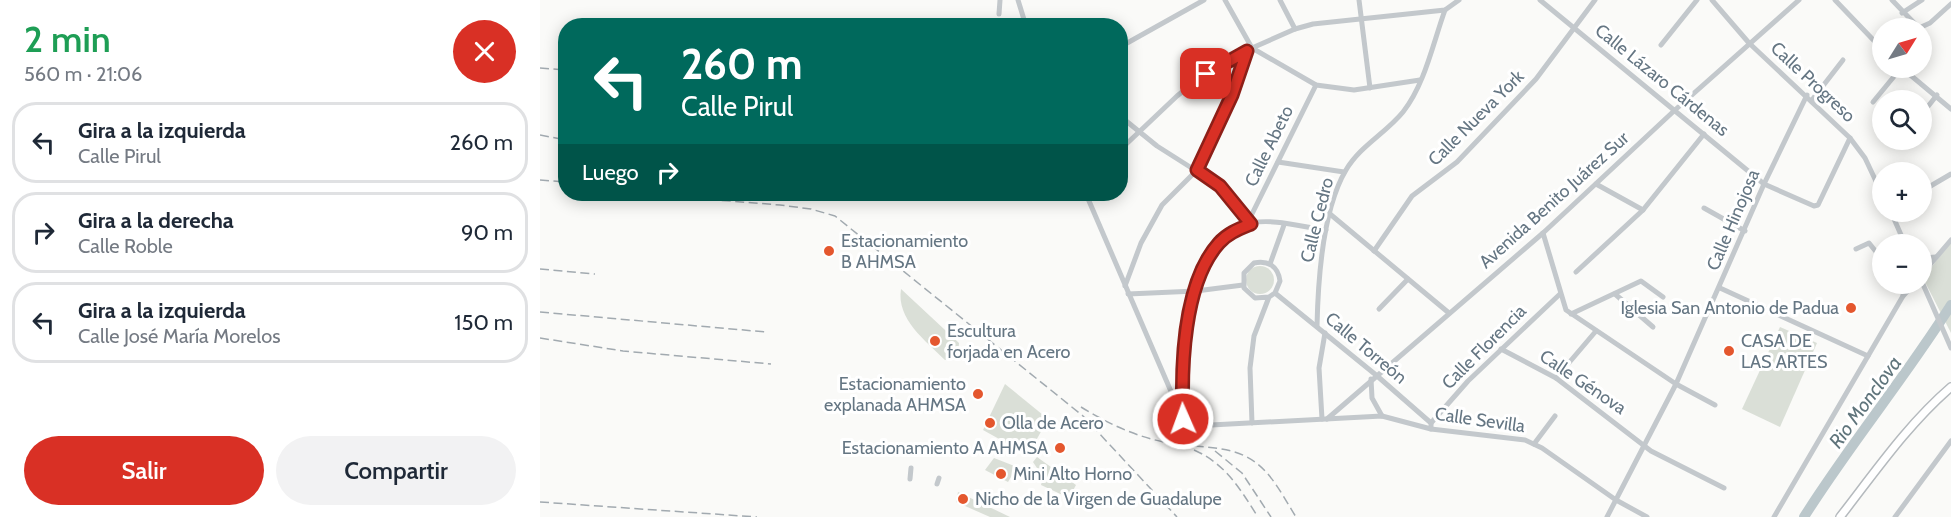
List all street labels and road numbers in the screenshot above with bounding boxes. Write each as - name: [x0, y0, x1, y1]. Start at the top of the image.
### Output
- street label: Calle Lázaro Cárdenas: [1591, 19, 1733, 141]
- street label: Calle Progreso: [1766, 37, 1860, 127]
- street label: Calle Nueva York: [1424, 65, 1529, 170]
- street label: Calle Abeto: [1240, 102, 1298, 190]
- street label: Avenida Benito Juárez Sur: [1475, 127, 1634, 273]
- street label: Calle Hinojosa: [1702, 166, 1764, 274]
- street label: Calle Cedro: [1296, 175, 1338, 265]
- street label: Calle Florencia: [1437, 300, 1531, 394]
- street label: Calle Torreón: [1321, 307, 1411, 389]
- street label: Calle Génova: [1535, 345, 1631, 419]
- street label: Calle Sevilla: [1433, 403, 1527, 437]

